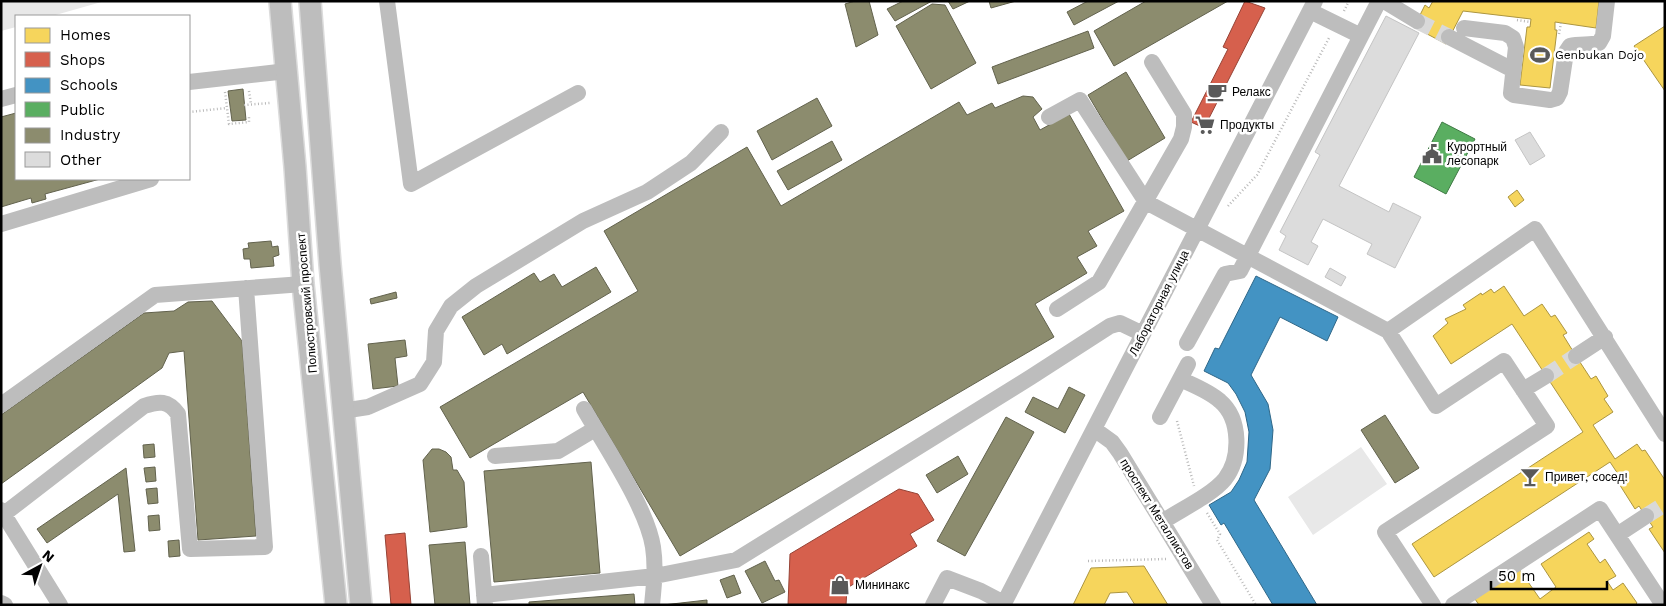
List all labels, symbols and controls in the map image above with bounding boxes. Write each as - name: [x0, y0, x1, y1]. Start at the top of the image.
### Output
- legend: [15, 15, 190, 180]
- text: Homes: [60, 26, 111, 44]
- sports icon: Genbukan Dojo: [1529, 44, 1551, 66]
- place label: Genbukan Dojo: [1555, 48, 1644, 62]
- text: Shops: [60, 51, 105, 69]
- text: Schools: [60, 76, 118, 94]
- cafe icon: Релакс: [1206, 81, 1228, 103]
- place label: Релакс: [1232, 85, 1271, 99]
- text: Public: [60, 101, 105, 119]
- supermarket icon: Продукты: [1194, 114, 1216, 136]
- place label: Продукты: [1220, 118, 1274, 132]
- text: Industry: [60, 126, 121, 144]
- place label: Курортный лесопарк: [1447, 140, 1507, 168]
- public building icon: Курортный лесопарк: [1421, 143, 1443, 165]
- text: Other: [60, 151, 102, 169]
- street label: Полюстровский проспект: [294, 232, 320, 374]
- street label: Лабораторная улица: [1126, 248, 1192, 358]
- street label: проспект Металлистов: [1117, 456, 1197, 572]
- bar icon: Привет, сосед!: [1519, 466, 1541, 488]
- place label: Привет, сосед!: [1545, 470, 1628, 484]
- north arrow: [15, 541, 65, 591]
- text: N: [39, 547, 57, 566]
- scale bar: [1491, 558, 1607, 590]
- text: 50 m: [1498, 567, 1535, 585]
- shop icon: Мининакс: [829, 574, 851, 596]
- place label: Мининакс: [855, 578, 910, 592]

